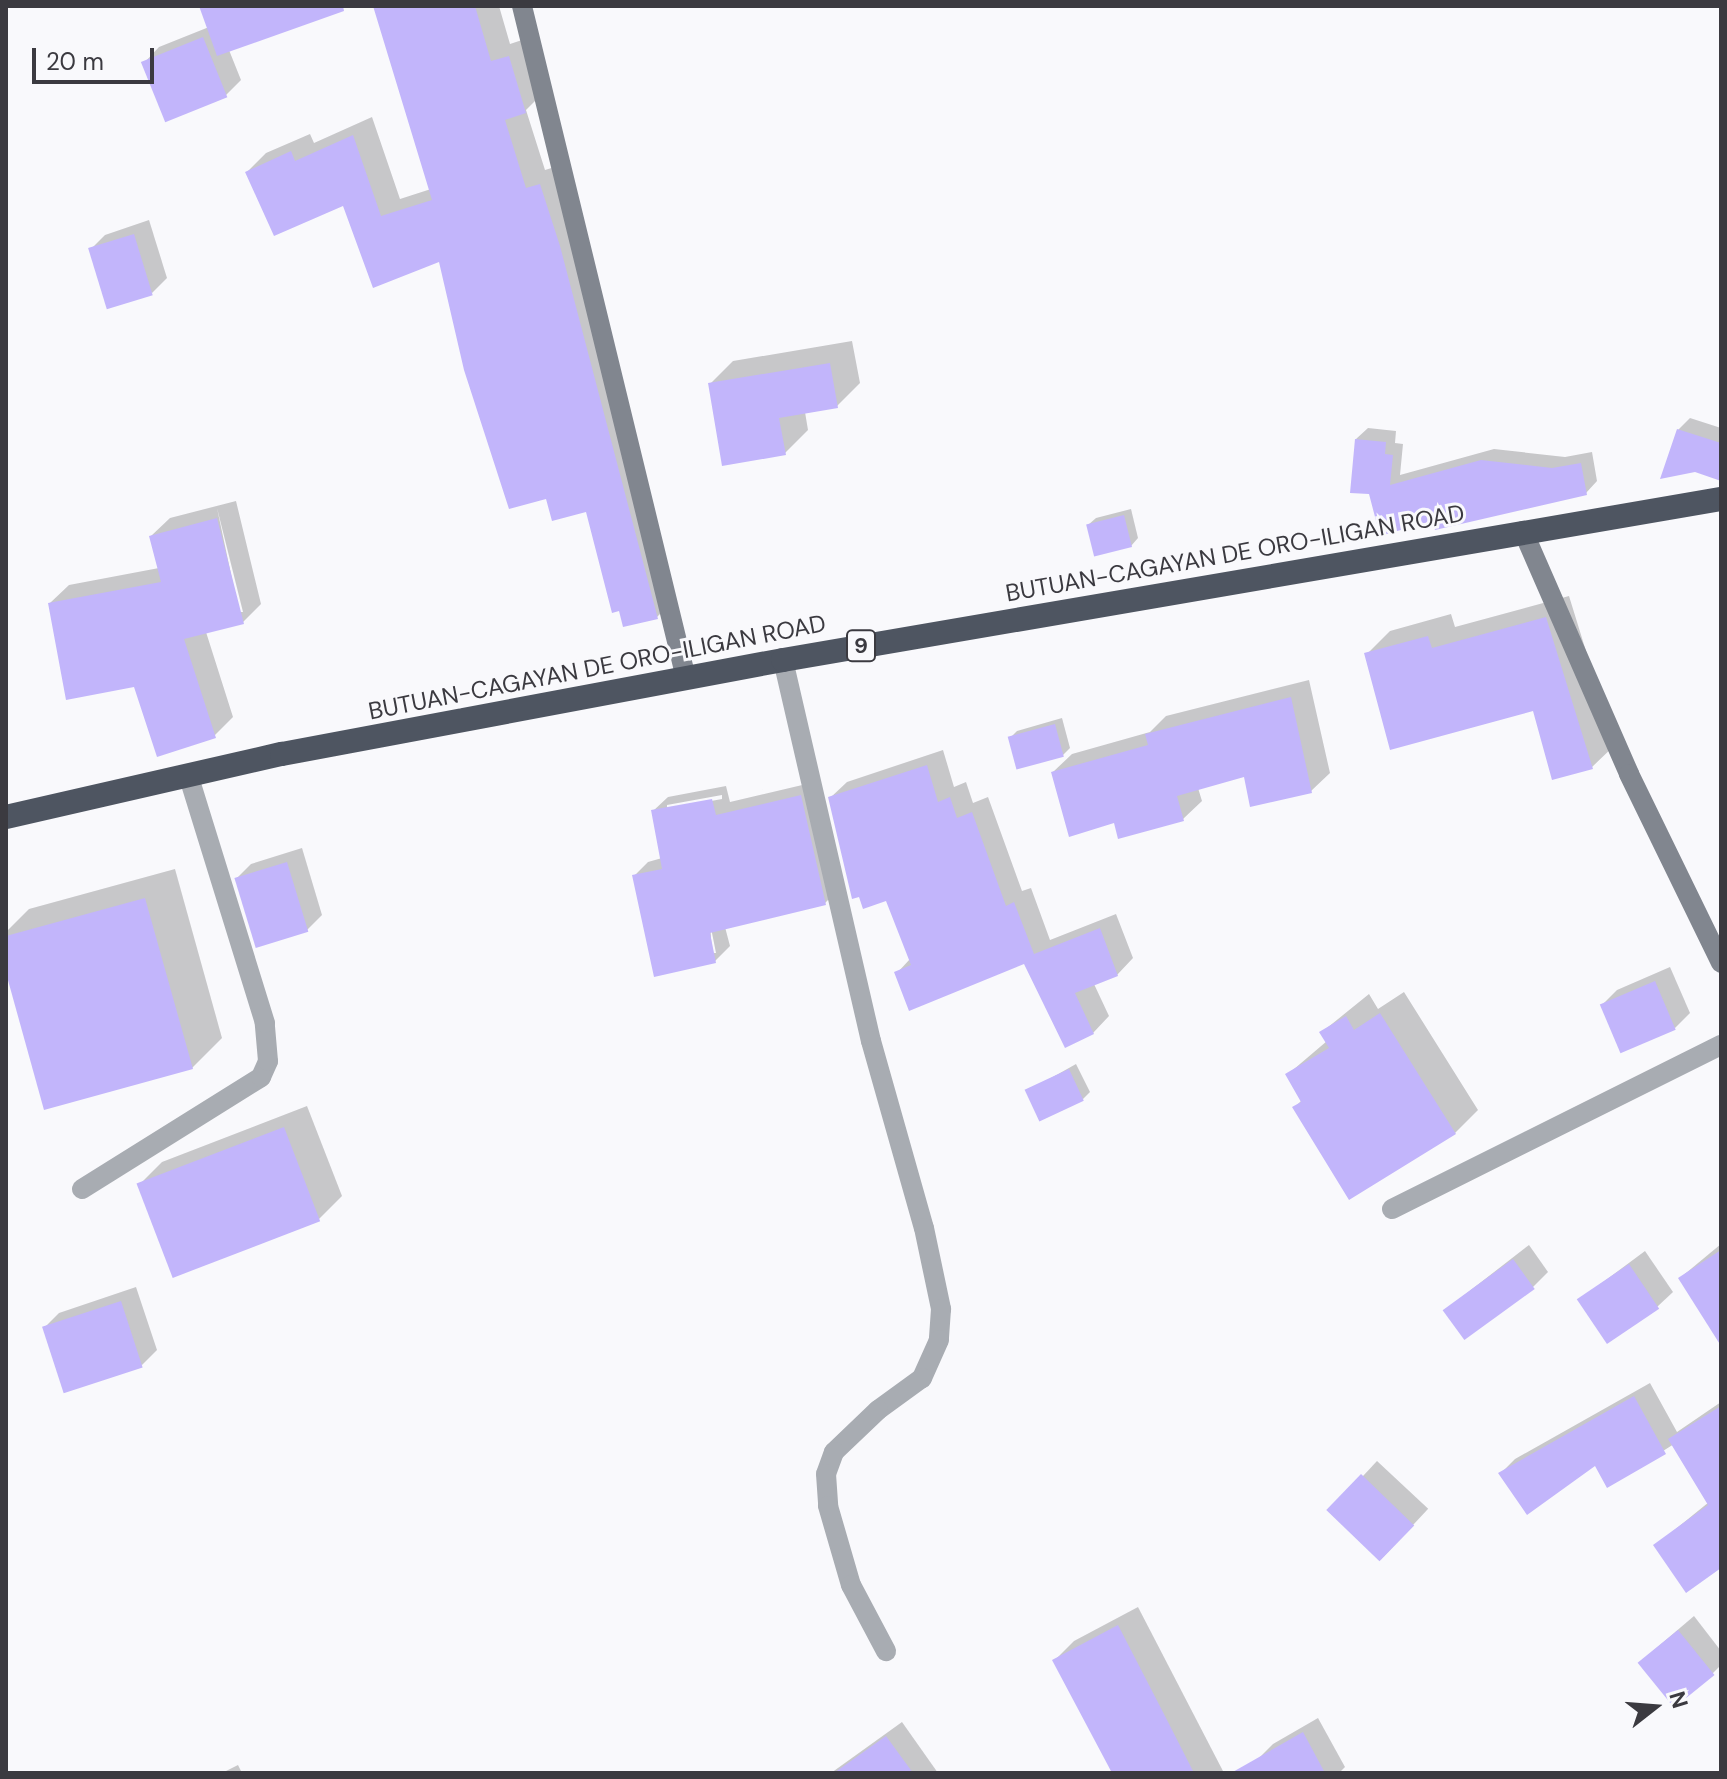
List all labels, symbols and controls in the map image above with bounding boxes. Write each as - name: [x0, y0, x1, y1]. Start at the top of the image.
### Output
- scale bar: [36, 32, 158, 82]
- text: 20 m: [46, 46, 104, 77]
- street label: BUTUAN-CAGAYAN DE ORO-ILIGAN ROAD: [1003, 498, 1467, 608]
- street label: BUTUAN-CAGAYAN DE ORO-ILIGAN ROAD: [366, 608, 828, 726]
- road number: 9: [845, 628, 877, 664]
- north arrow: [1615, 1667, 1695, 1747]
- text: N: [1662, 1688, 1695, 1712]

